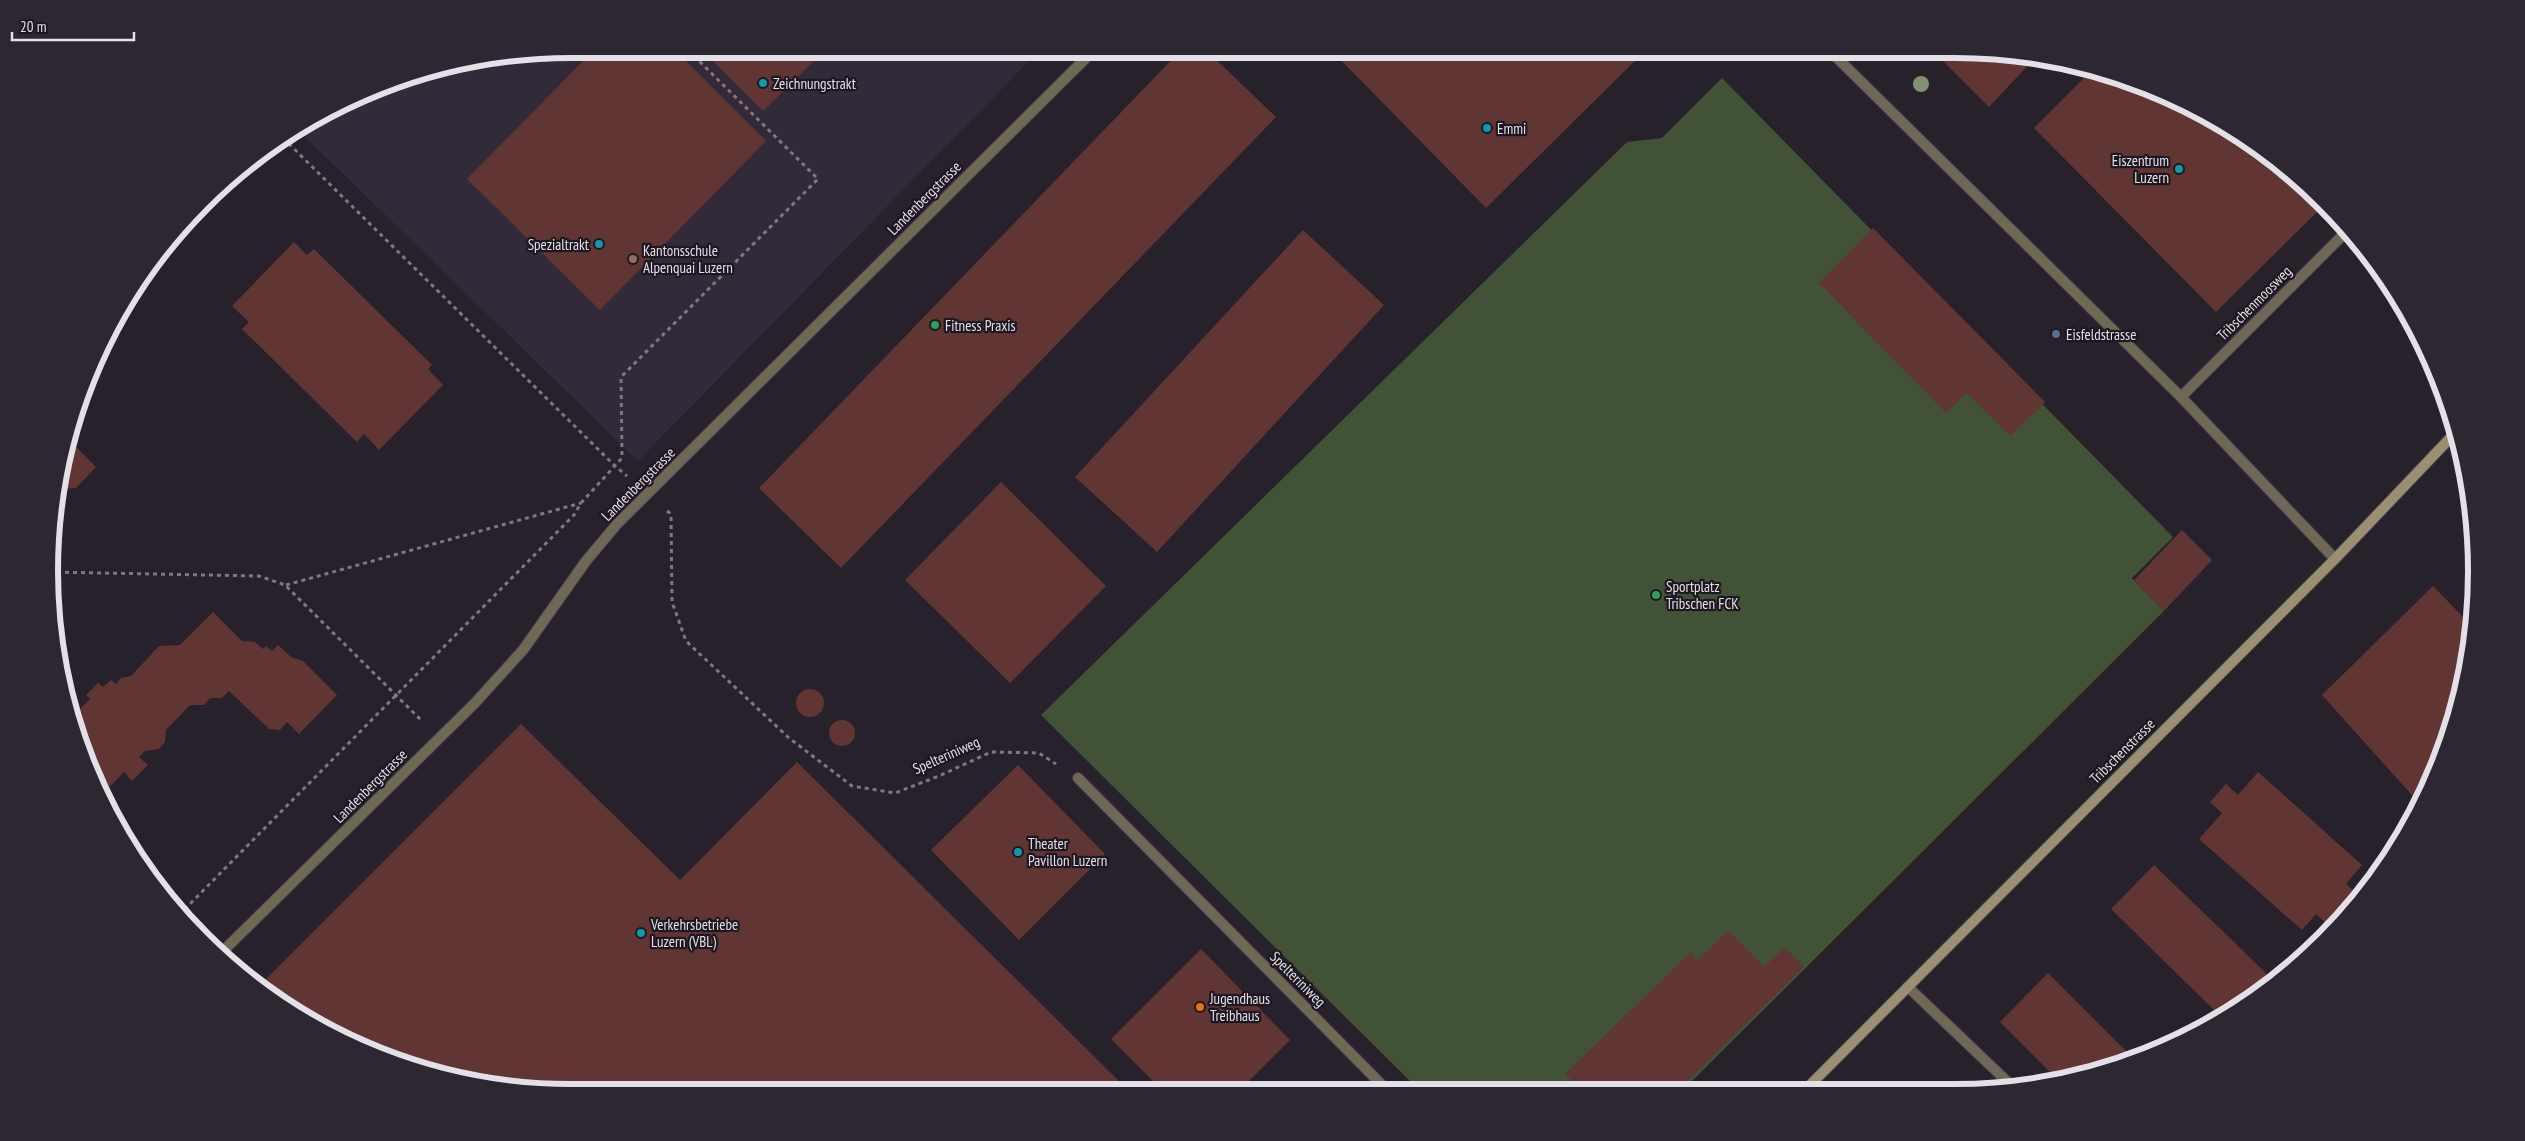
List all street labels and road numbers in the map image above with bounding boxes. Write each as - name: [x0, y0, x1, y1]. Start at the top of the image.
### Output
- street label: Landenbergstrasse: [883, 157, 965, 239]
- street label: Tribschenmoosweg: [2213, 262, 2295, 344]
- street label: Landenbergstrasse: [597, 443, 679, 525]
- street label: Tribschenstrasse: [2085, 714, 2159, 788]
- street label: Spelteriniweg: [910, 732, 982, 778]
- street label: Landenbergstrasse: [329, 745, 411, 827]
- street label: Spelteriniweg: [1266, 947, 1330, 1011]

